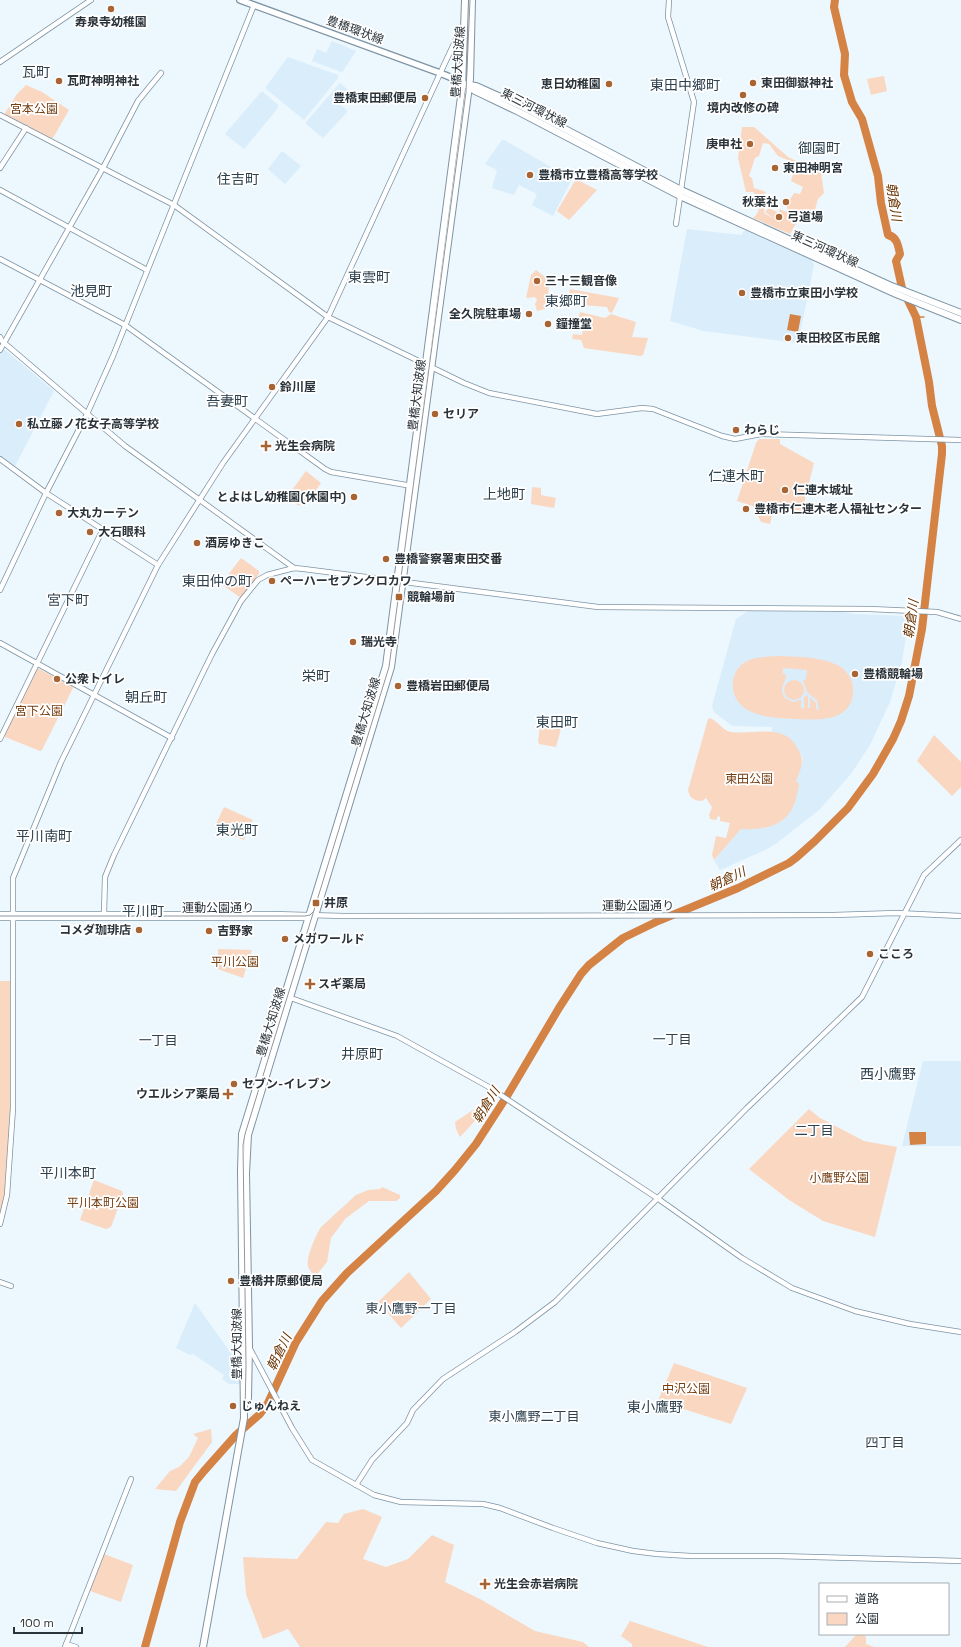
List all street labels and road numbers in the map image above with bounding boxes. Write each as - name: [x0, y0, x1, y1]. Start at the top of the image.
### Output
- street label: 豊橋環状線: [324, 12, 386, 48]
- street label: 豊橋大知波線: [448, 26, 468, 98]
- street label: 東三河環状線: [498, 85, 570, 131]
- street label: 東三河環状線: [789, 227, 861, 271]
- street label: 豊橋大知波線: [405, 358, 429, 432]
- street label: 豊橋大知波線: [348, 675, 384, 749]
- street label: 運動公園通り: [602, 898, 674, 914]
- street label: 運動公園通り: [182, 900, 254, 916]
- street label: 豊橋大知波線: [253, 985, 289, 1059]
- street label: 豊橋大知波線: [229, 1308, 245, 1380]

